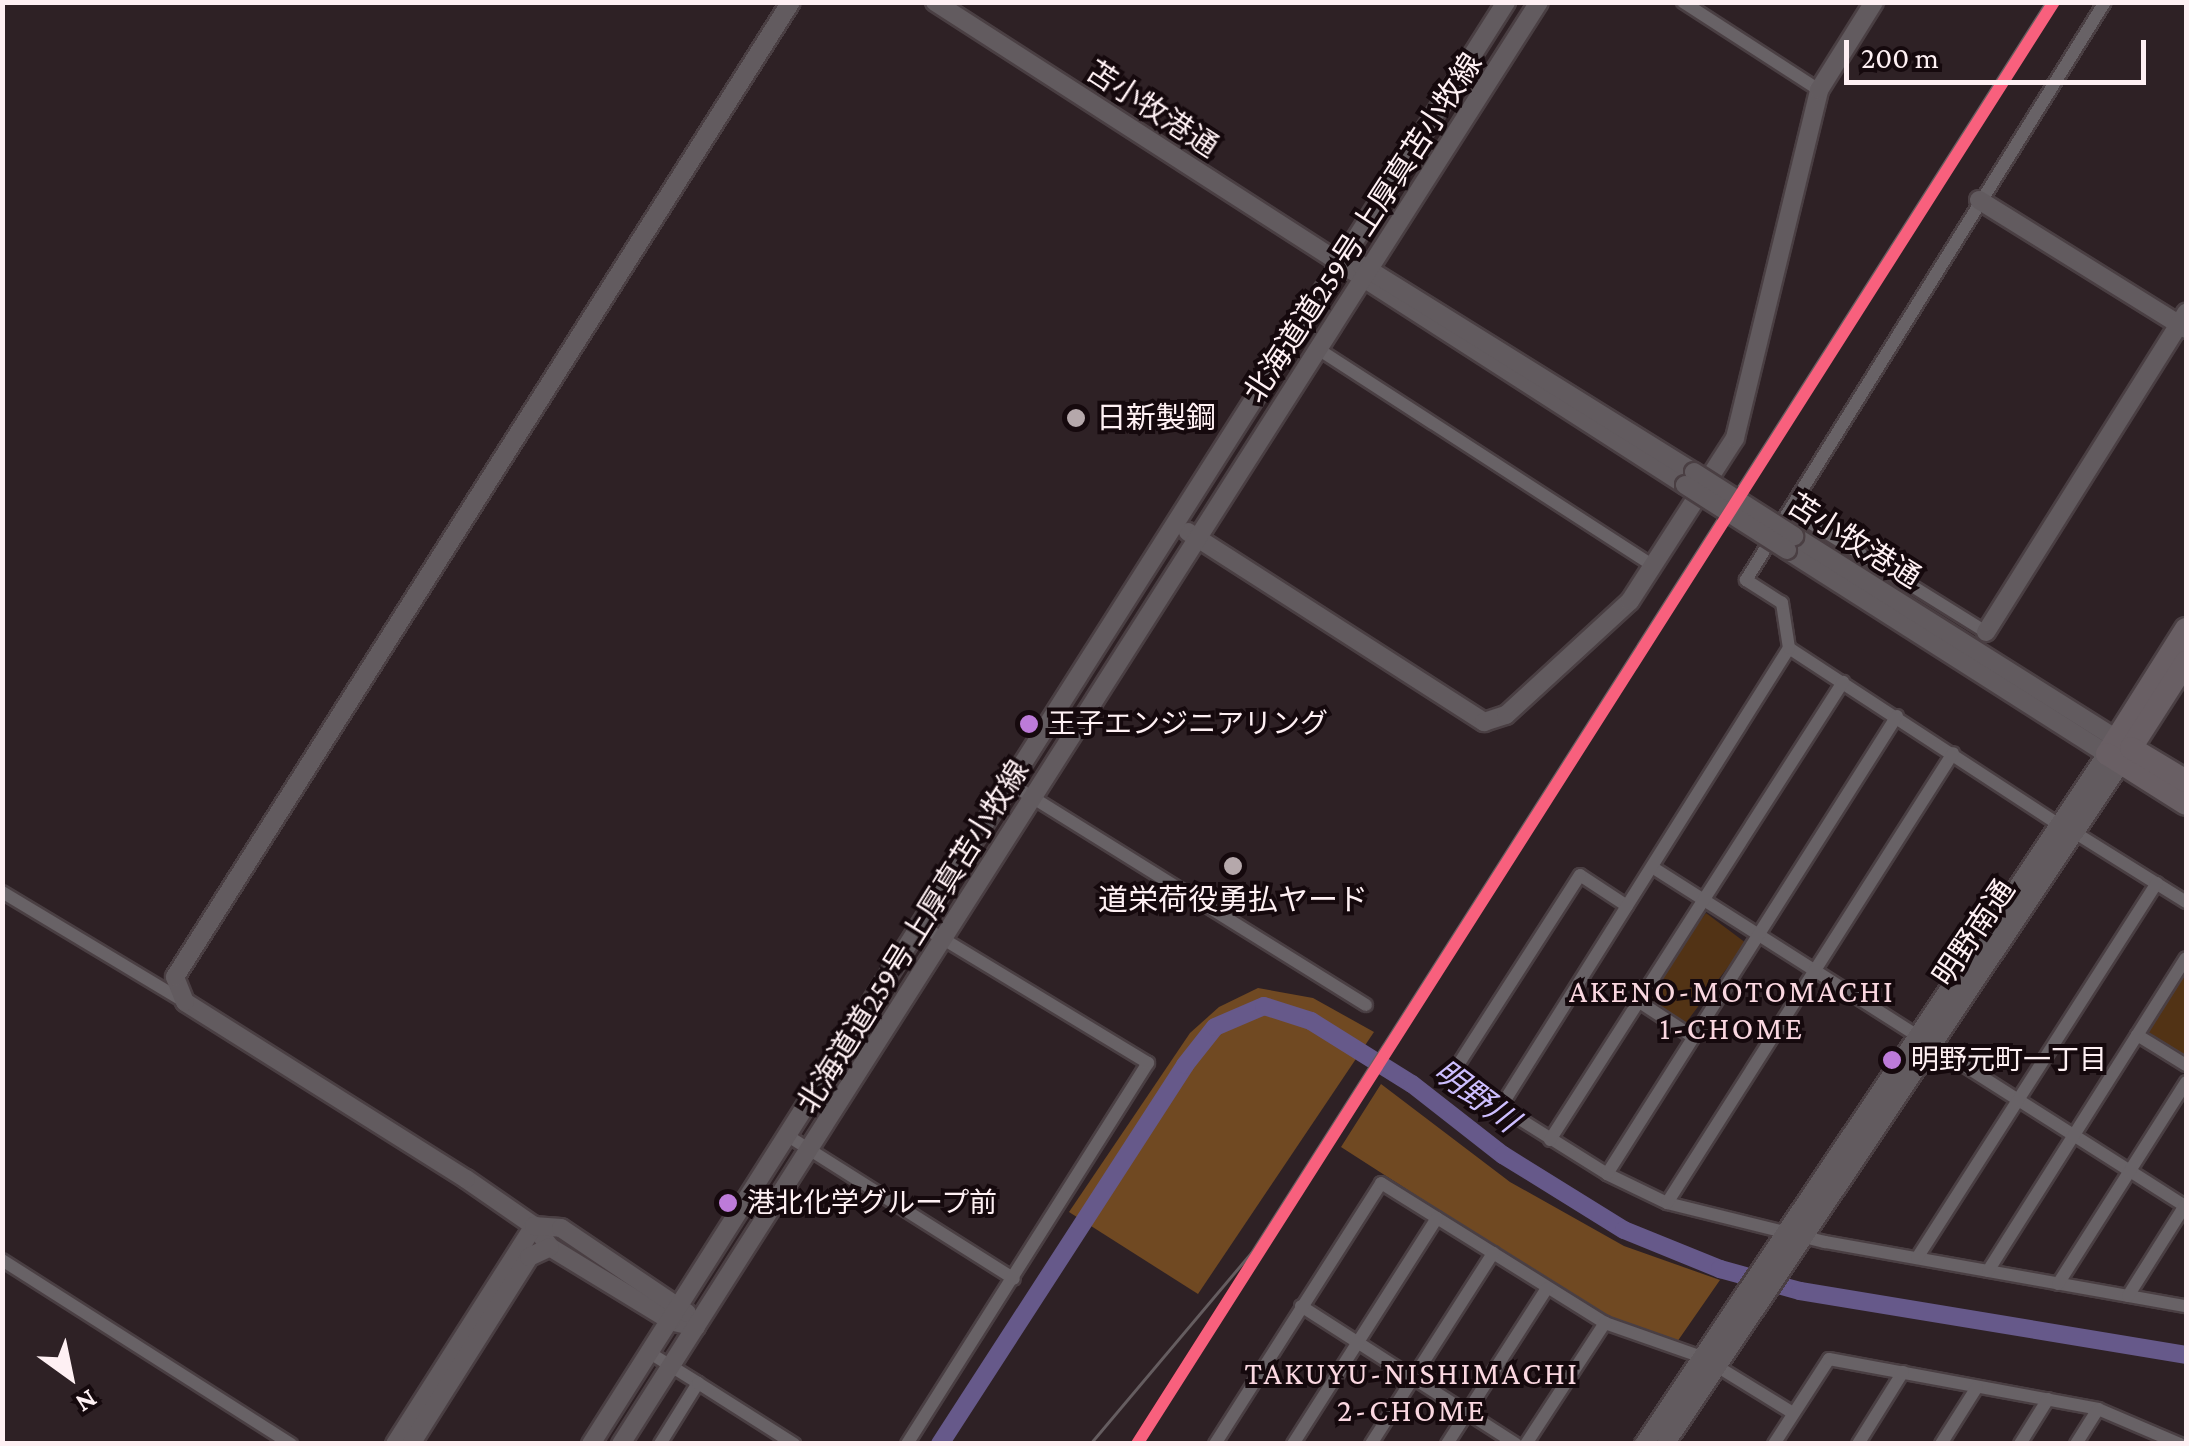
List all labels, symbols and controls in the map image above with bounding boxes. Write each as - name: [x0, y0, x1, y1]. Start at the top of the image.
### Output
- scale bar: [1849, 20, 2152, 82]
- text: 200 m: [1861, 41, 1939, 74]
- street label: 北海道道259号 上厚真苫小牧線: [1237, 47, 1489, 409]
- street label: 苫小牧港通: [1079, 53, 1225, 165]
- place label: 日新製鋼: [1096, 400, 1216, 436]
- marker: 日新製鋼: [1065, 407, 1087, 429]
- street label: 苫小牧港通: [1781, 486, 1927, 596]
- place label: 王子エンジニアリング: [1048, 707, 1328, 741]
- marker: 王子エンジニアリング: [1019, 714, 1039, 734]
- street label: 北海道道259号 上厚真苫小牧線: [789, 754, 1037, 1120]
- marker: 道栄荷役勇払ヤード: [1222, 855, 1244, 877]
- street label: 明野南通: [1926, 873, 2022, 993]
- place label: 道栄荷役勇払ヤード: [1098, 882, 1368, 918]
- district label: AKENO-MOTOMACHI 1-CHOME: [1569, 973, 1895, 1048]
- place label: 明野元町一丁目: [1911, 1043, 2107, 1077]
- marker: 明野元町一丁目: [1882, 1050, 1902, 1070]
- water label: 明野川: [1426, 1052, 1526, 1140]
- place label: 港北化学グループ前: [747, 1186, 999, 1220]
- marker: 港北化学グループ前: [718, 1193, 738, 1213]
- north arrow: [20, 1326, 120, 1426]
- district label: TAKUYU-NISHIMACHI 2-CHOME: [1245, 1355, 1579, 1430]
- text: N: [70, 1383, 103, 1420]

